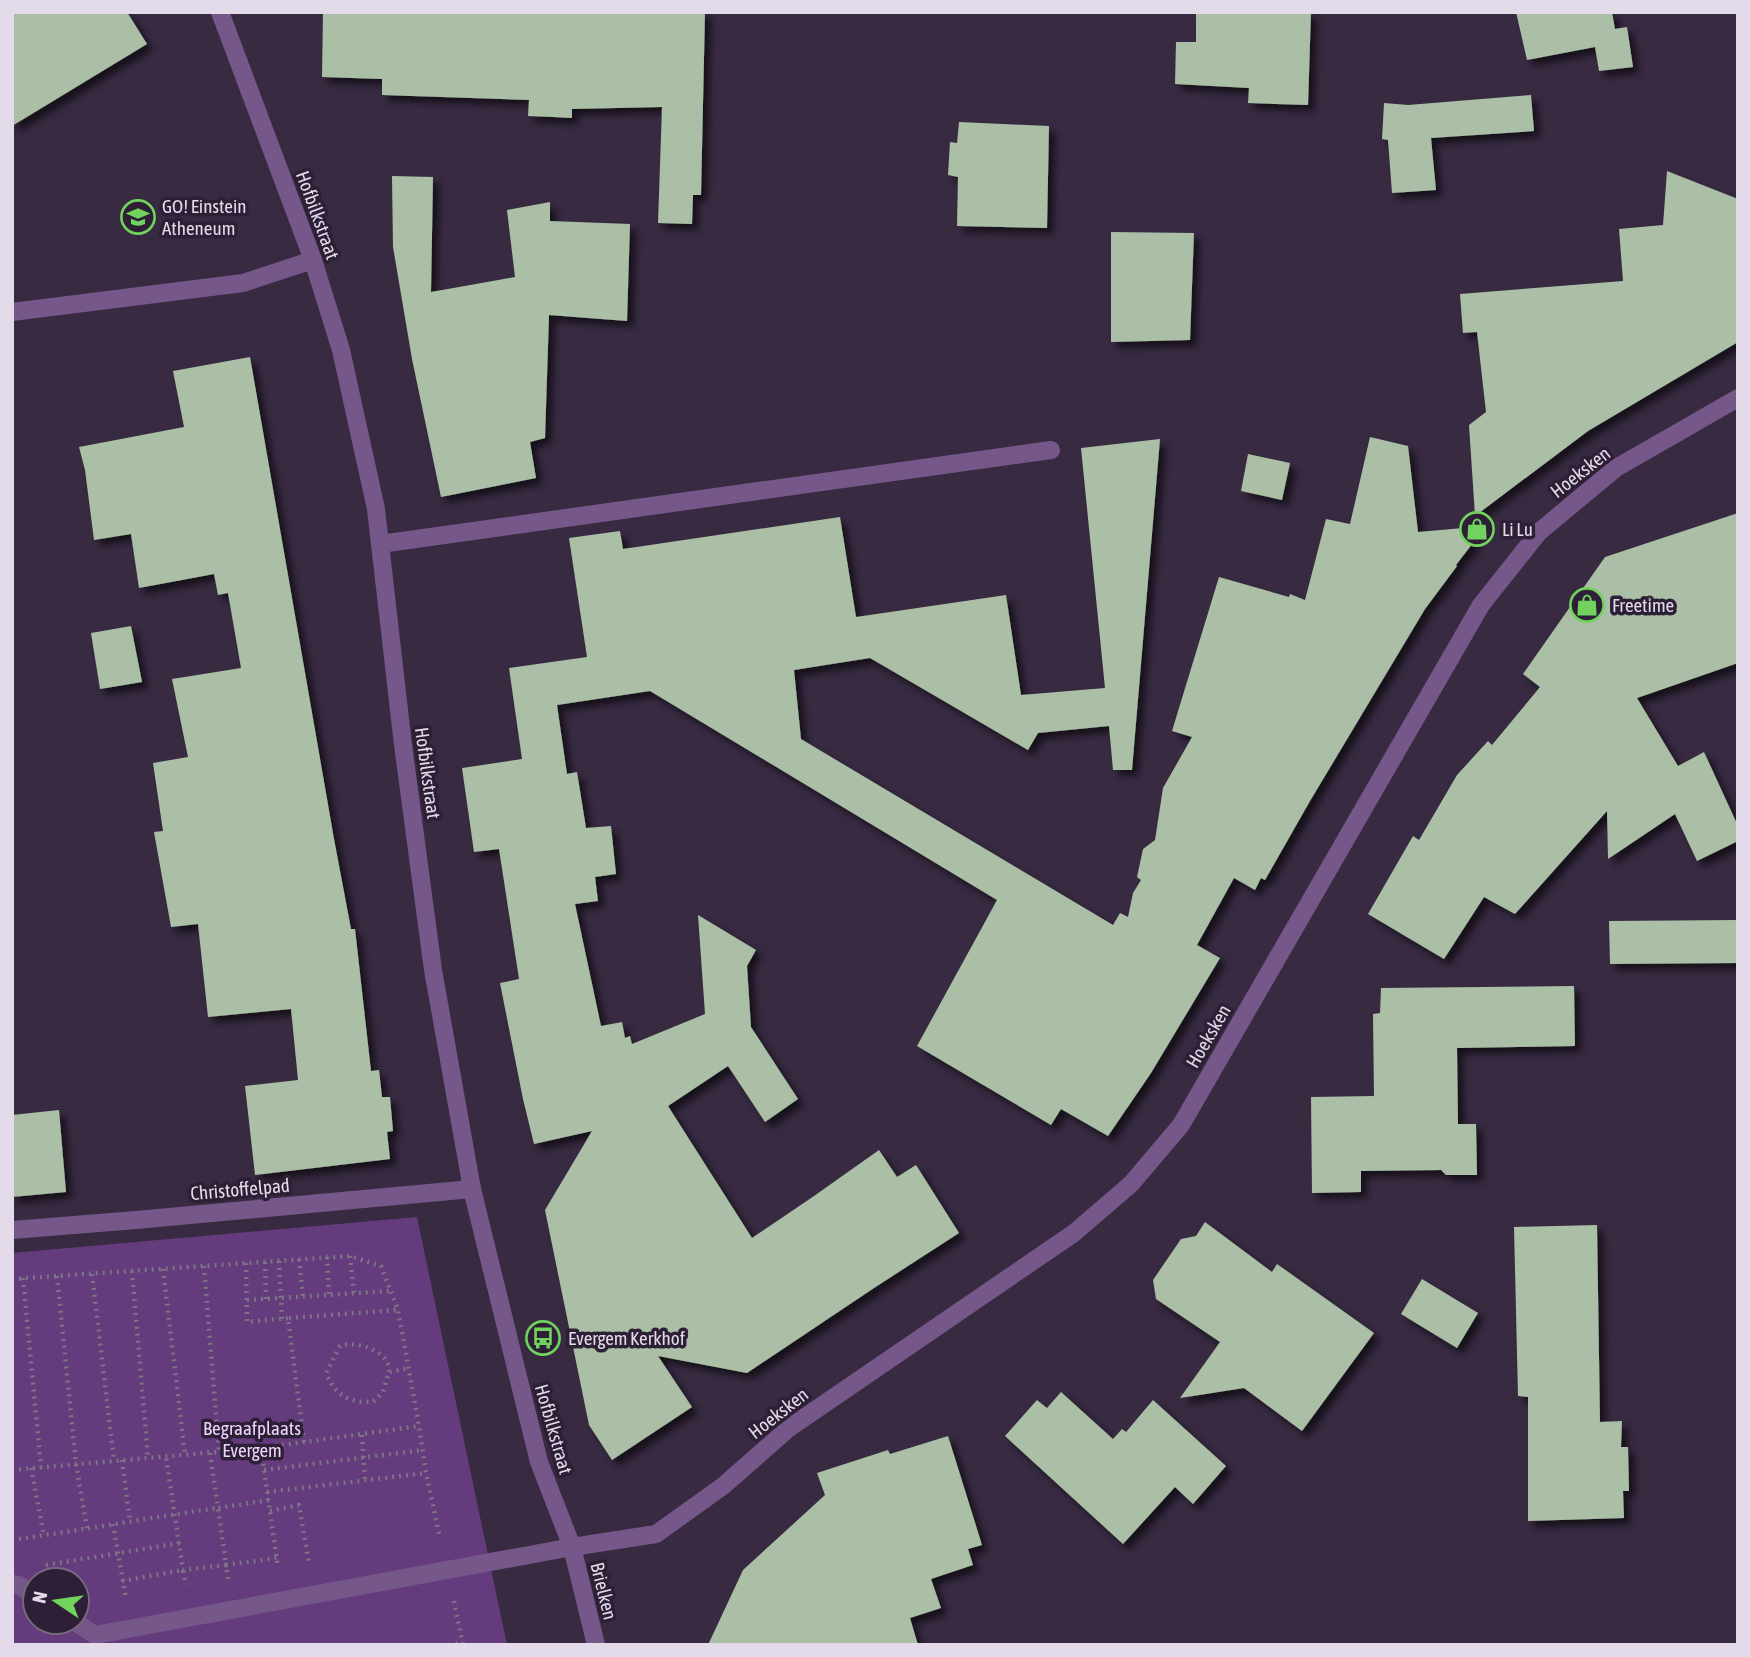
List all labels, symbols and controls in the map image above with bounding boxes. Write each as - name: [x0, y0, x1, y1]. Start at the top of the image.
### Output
- street label: Hofbilkstraat: [292, 168, 344, 262]
- place label: GO! Einstein Atheneum: [162, 195, 247, 239]
- school or university icon: GO! Einstein Atheneum: [119, 198, 157, 236]
- street label: Hoeksken: [1546, 442, 1614, 502]
- shop icon: Li Lu: [1458, 510, 1496, 548]
- place label: Li Lu: [1502, 518, 1533, 540]
- shop icon: Freetime: [1568, 586, 1606, 624]
- place label: Freetime: [1612, 594, 1674, 616]
- street label: Hofbilkstraat: [411, 726, 445, 820]
- street label: Hoeksken: [1181, 1000, 1235, 1072]
- street label: Christoffelpad: [189, 1174, 291, 1204]
- bus stop icon: Evergem Kerkhof: [524, 1319, 562, 1357]
- place label: Evergem Kerkhof: [568, 1327, 685, 1349]
- street label: Hofbilkstraat: [531, 1381, 577, 1477]
- street label: Hoeksken: [744, 1383, 812, 1443]
- park label: Begraafplaats Evergem: [203, 1417, 301, 1461]
- street label: Brielken: [586, 1560, 622, 1622]
- north arrow: [21, 1566, 91, 1636]
- text: N: [27, 1589, 51, 1605]

